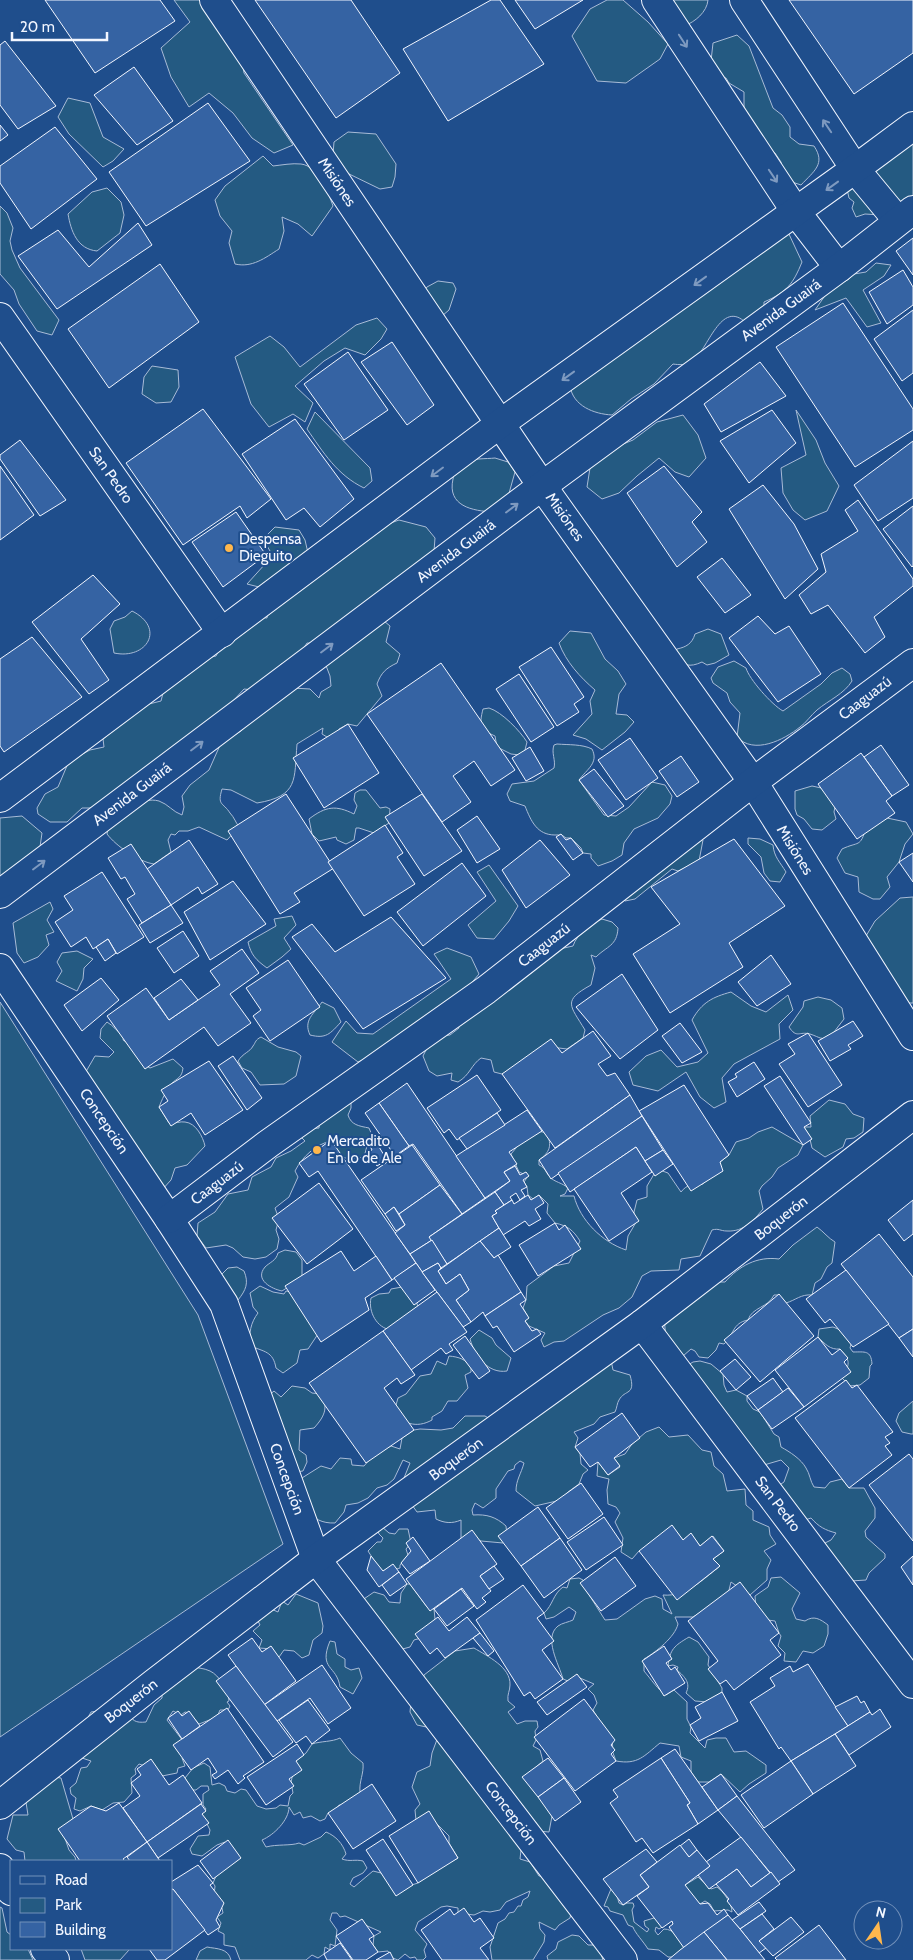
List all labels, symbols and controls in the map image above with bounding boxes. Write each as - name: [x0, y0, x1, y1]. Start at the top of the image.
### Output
- scale bar: [12, 10, 108, 42]
- text: 20 m: [20, 18, 55, 36]
- one-way arrow: [678, 33, 688, 47]
- one-way arrow: [822, 119, 832, 133]
- street label: Misiónes: [314, 154, 360, 210]
- one-way arrow: [768, 169, 778, 183]
- one-way arrow: [825, 181, 839, 191]
- street label: Avenida Guairá: [738, 275, 825, 345]
- one-way arrow: [693, 276, 707, 286]
- one-way arrow: [562, 370, 575, 381]
- street label: San Pedro: [85, 443, 137, 507]
- one-way arrow: [431, 466, 444, 477]
- street label: Misiónes: [542, 489, 588, 545]
- one-way arrow: [505, 503, 519, 513]
- street label: Avenida Guairá: [413, 515, 500, 587]
- place label: Despensa Dieguito: [239, 530, 302, 565]
- marker: Despensa Dieguito: [223, 542, 235, 554]
- one-way arrow: [320, 643, 334, 653]
- street label: Caaguazú: [835, 672, 895, 724]
- one-way arrow: [190, 740, 203, 751]
- street label: Avenida Guairá: [89, 758, 176, 830]
- street label: Misiónes: [773, 822, 817, 878]
- one-way arrow: [32, 859, 45, 870]
- street label: Caaguazú: [514, 919, 574, 971]
- street label: Concepción: [76, 1085, 132, 1157]
- place label: Mercadito En lo de Ale: [327, 1132, 402, 1167]
- marker: Mercadito En lo de Ale: [311, 1144, 323, 1156]
- street label: Caaguazú: [187, 1157, 247, 1209]
- street label: Boquerón: [751, 1192, 811, 1244]
- street label: Boquerón: [426, 1433, 486, 1485]
- street label: Concepción: [266, 1441, 308, 1517]
- street label: San Pedro: [751, 1473, 805, 1535]
- street label: Boquerón: [101, 1675, 161, 1727]
- street label: Concepción: [481, 1778, 541, 1848]
- legend: [10, 1860, 172, 1950]
- text: Road: [55, 1871, 88, 1889]
- text: Park: [55, 1896, 82, 1914]
- north arrow: [853, 1900, 903, 1950]
- text: N: [874, 1902, 888, 1922]
- text: Building: [55, 1921, 106, 1939]

